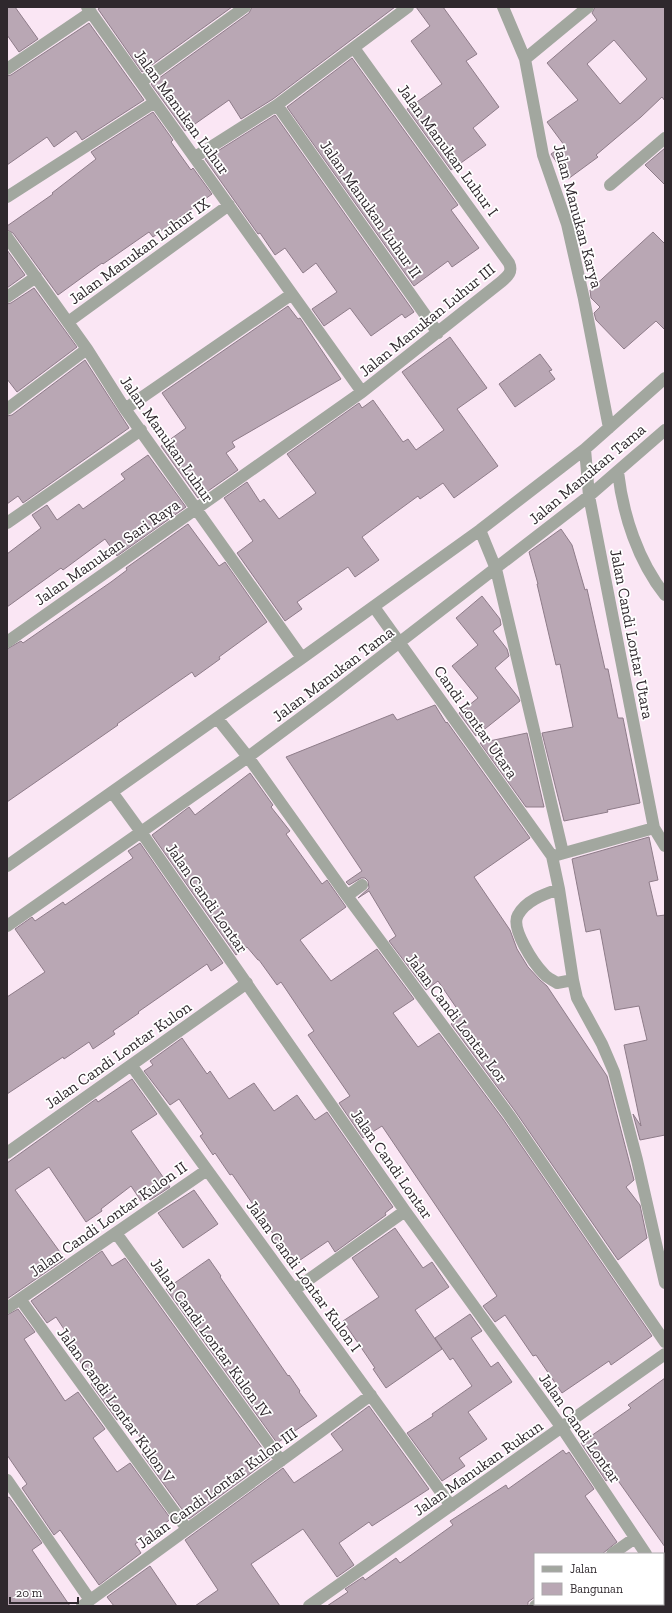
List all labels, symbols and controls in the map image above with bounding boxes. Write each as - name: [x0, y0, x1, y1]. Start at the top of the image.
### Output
- street label: Jalan Manukan Luhur: [130, 46, 234, 179]
- street label: Jalan Manukan Luhur I: [394, 80, 502, 220]
- street label: Jalan Manukan Luhur II: [316, 136, 426, 282]
- street label: Jalan Manukan Karya: [550, 142, 606, 291]
- street label: Jalan Manukan Luhur IX: [65, 194, 213, 308]
- street label: Jalan Manukan Luhur III: [355, 259, 499, 381]
- street label: Jalan Manukan Luhur: [116, 372, 218, 506]
- street label: Jalan Manukan Tama: [525, 419, 649, 528]
- street label: Jalan Manukan Sari Raya: [31, 495, 183, 609]
- street label: Jalan Candi Lontar Utara: [606, 547, 658, 721]
- street label: Jalan Manukan Tama: [269, 622, 397, 726]
- street label: Candi Lontar Utara: [430, 662, 522, 782]
- street label: Jalan Candi Lontar: [162, 839, 252, 957]
- street label: Jalan Candi Lontar Lor: [402, 950, 512, 1087]
- street label: Jalan Candi Lontar Kulon: [41, 997, 195, 1113]
- street label: Jalan Candi Lontar: [347, 1105, 437, 1223]
- street label: Jalan Candi Lontar Kulon II: [26, 1157, 190, 1281]
- street label: Jalan Candi Lontar Kulon I: [243, 1196, 365, 1356]
- street label: Jalan Candi Lontar Kulon IV: [147, 1254, 276, 1422]
- street label: Jalan Candi Lontar Kulon V: [53, 1324, 179, 1487]
- street label: Jalan Candi Lontar: [535, 1369, 625, 1487]
- street label: Jalan Manukan Rukun: [410, 1416, 547, 1520]
- street label: Jalan Candi Lontar Kulon III: [133, 1424, 301, 1552]
- legend: [534, 1553, 664, 1605]
- text: Jalan: [570, 1562, 597, 1576]
- scale bar: [10, 1579, 78, 1605]
- text: Bangunan: [570, 1582, 623, 1596]
- text: 20 m: [16, 1586, 43, 1600]

